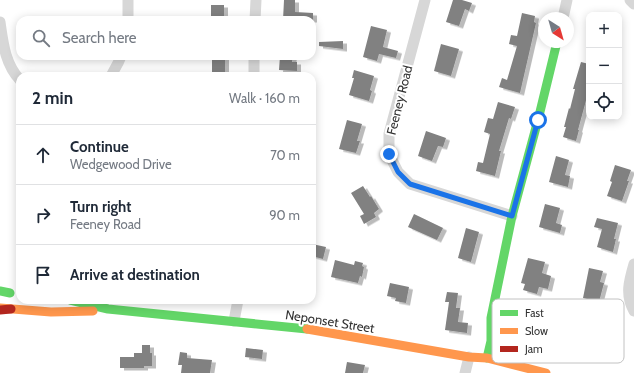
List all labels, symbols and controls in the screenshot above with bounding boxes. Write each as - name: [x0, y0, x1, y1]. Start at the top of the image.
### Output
- north arrow: [538, 12, 574, 48]
- map controls: [586, 12, 622, 120]
- button: +: [586, 12, 622, 48]
- search box: [16, 16, 316, 60]
- icon: search: [30, 27, 52, 49]
- text: Search here: [62, 29, 137, 47]
- button: −: [586, 48, 622, 84]
- street label: Feeney Road: [383, 64, 415, 136]
- button: locate: [586, 84, 622, 120]
- text: 2 min: [32, 88, 73, 108]
- text: Walk · 160 m: [229, 90, 300, 106]
- route start: [529, 111, 547, 129]
- text: Continue: [70, 138, 129, 156]
- icon: ahead: [32, 144, 54, 166]
- route end: [380, 145, 398, 163]
- text: 70 m: [270, 147, 300, 163]
- text: Wedgewood Drive: [70, 156, 172, 172]
- text: Turn right: [70, 198, 131, 216]
- icon: right: [32, 204, 54, 226]
- text: 90 m: [269, 207, 300, 223]
- text: Feeney Road: [70, 216, 141, 232]
- icon: arrive: [32, 264, 54, 286]
- text: Arrive at destination: [70, 266, 200, 284]
- legend: [492, 299, 624, 363]
- street label: Neponset Street: [284, 306, 376, 336]
- text: Fast: [525, 306, 544, 320]
- text: Slow: [525, 324, 548, 338]
- text: Jam: [524, 342, 543, 356]

